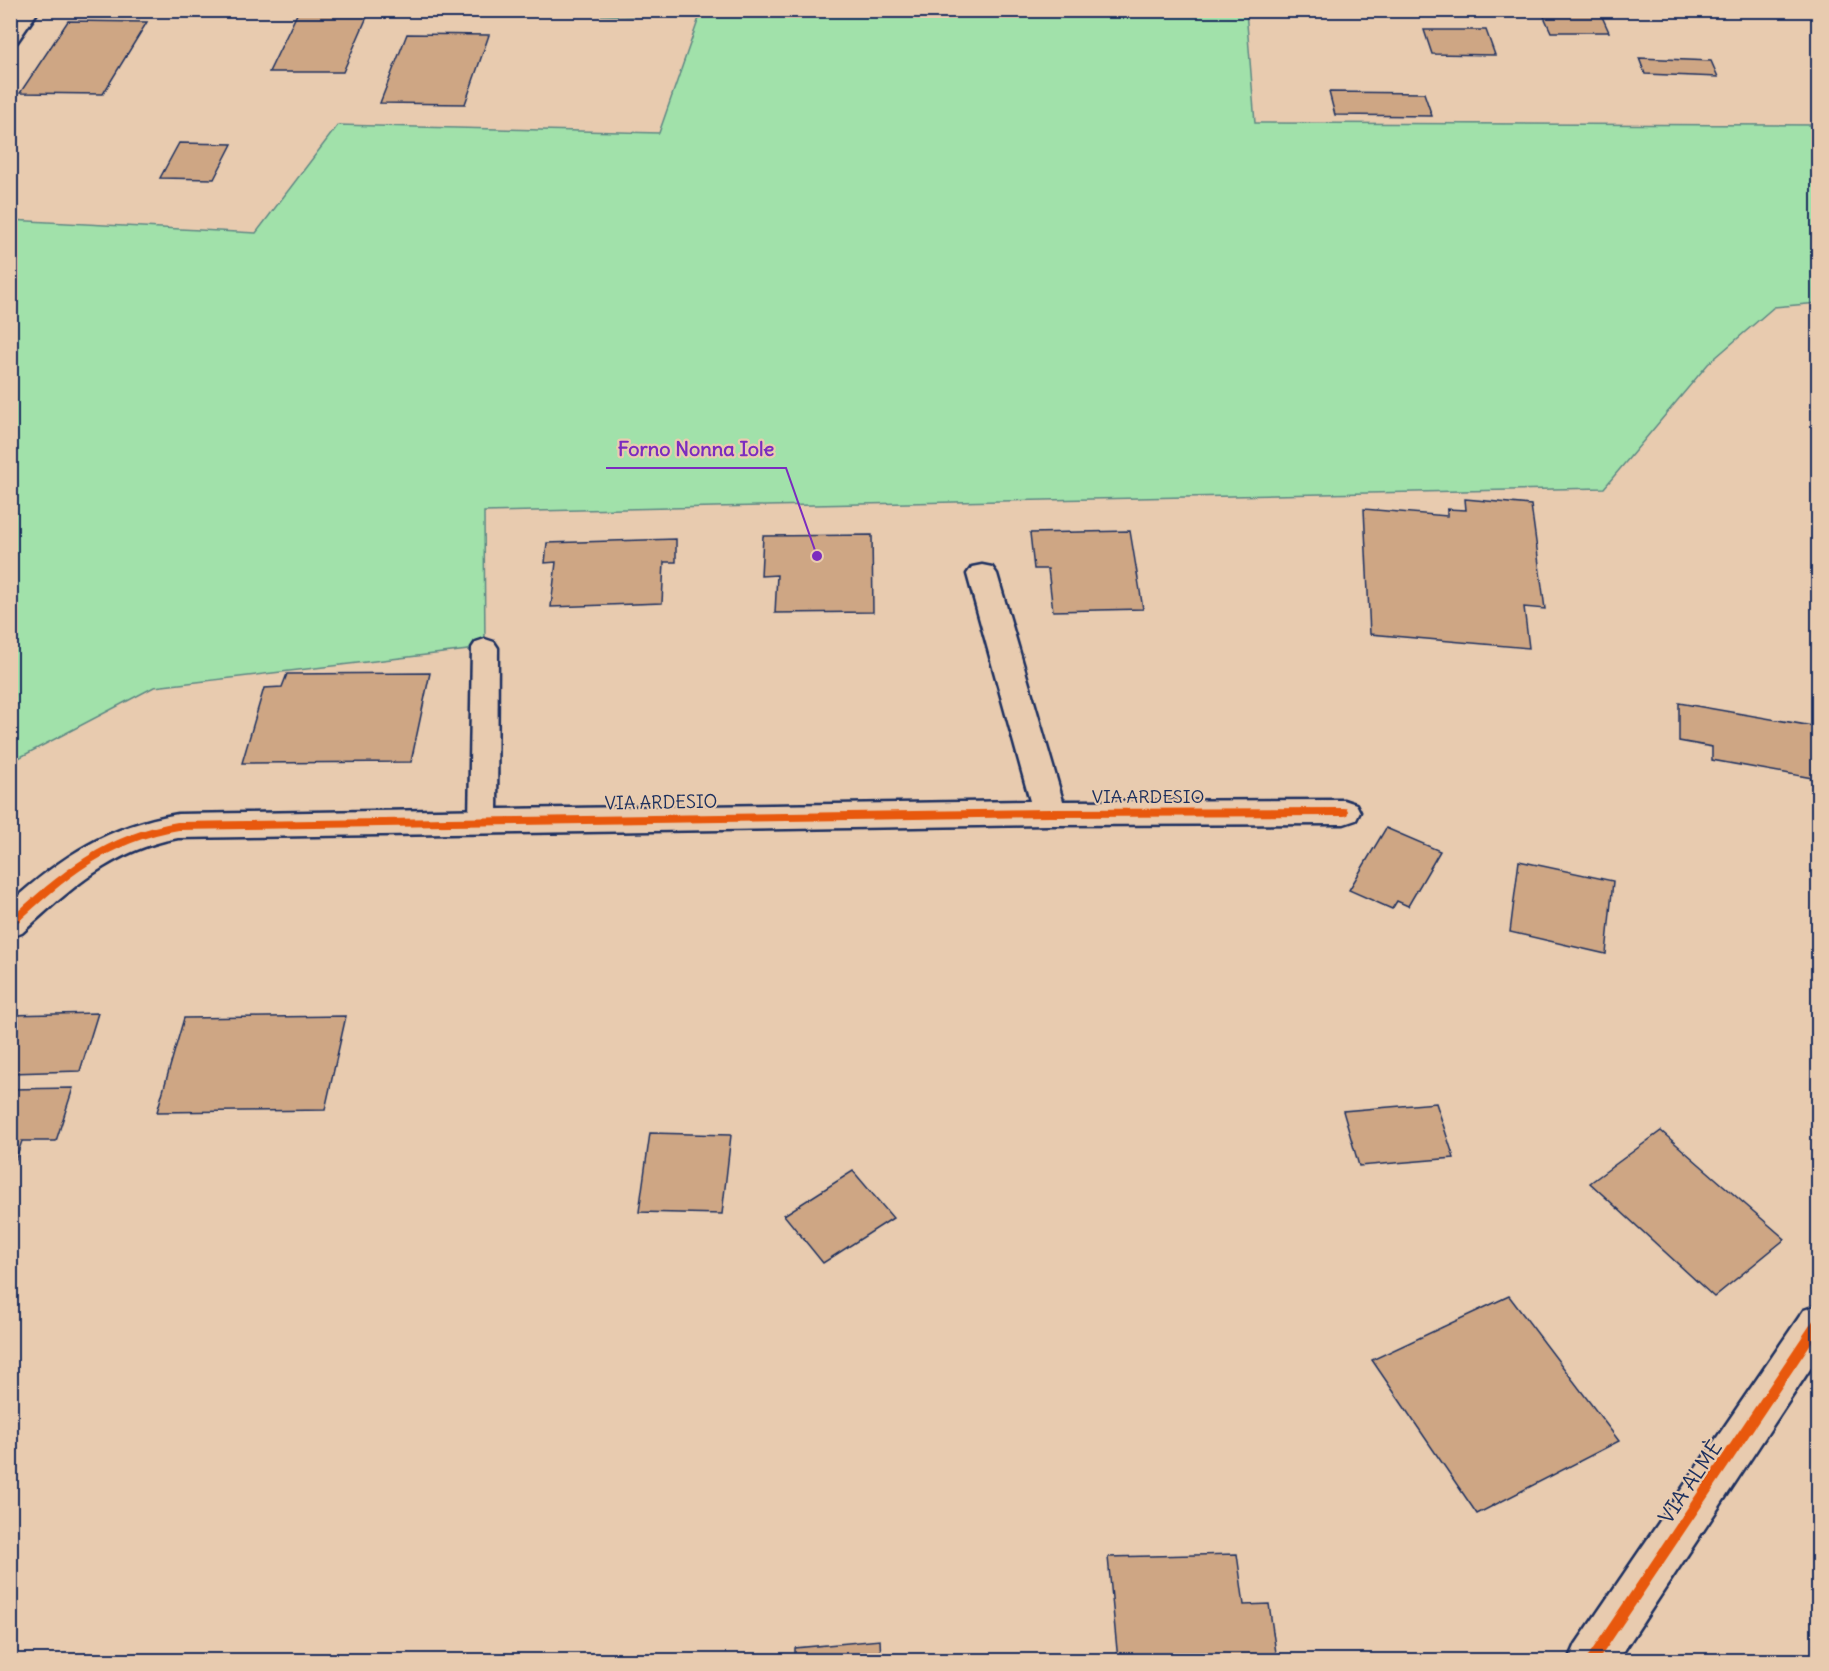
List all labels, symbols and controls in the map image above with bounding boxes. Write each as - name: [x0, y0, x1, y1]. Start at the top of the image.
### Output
- callout: Forno Nonna Iole: [606, 430, 786, 468]
- text: Forno Nonna Iole: [618, 436, 774, 461]
- street label: VIA ARDESIO: [1092, 785, 1204, 808]
- street label: VIA ARDESIO: [604, 790, 718, 814]
- street label: VIA ALMÈ: [1652, 1435, 1728, 1529]

